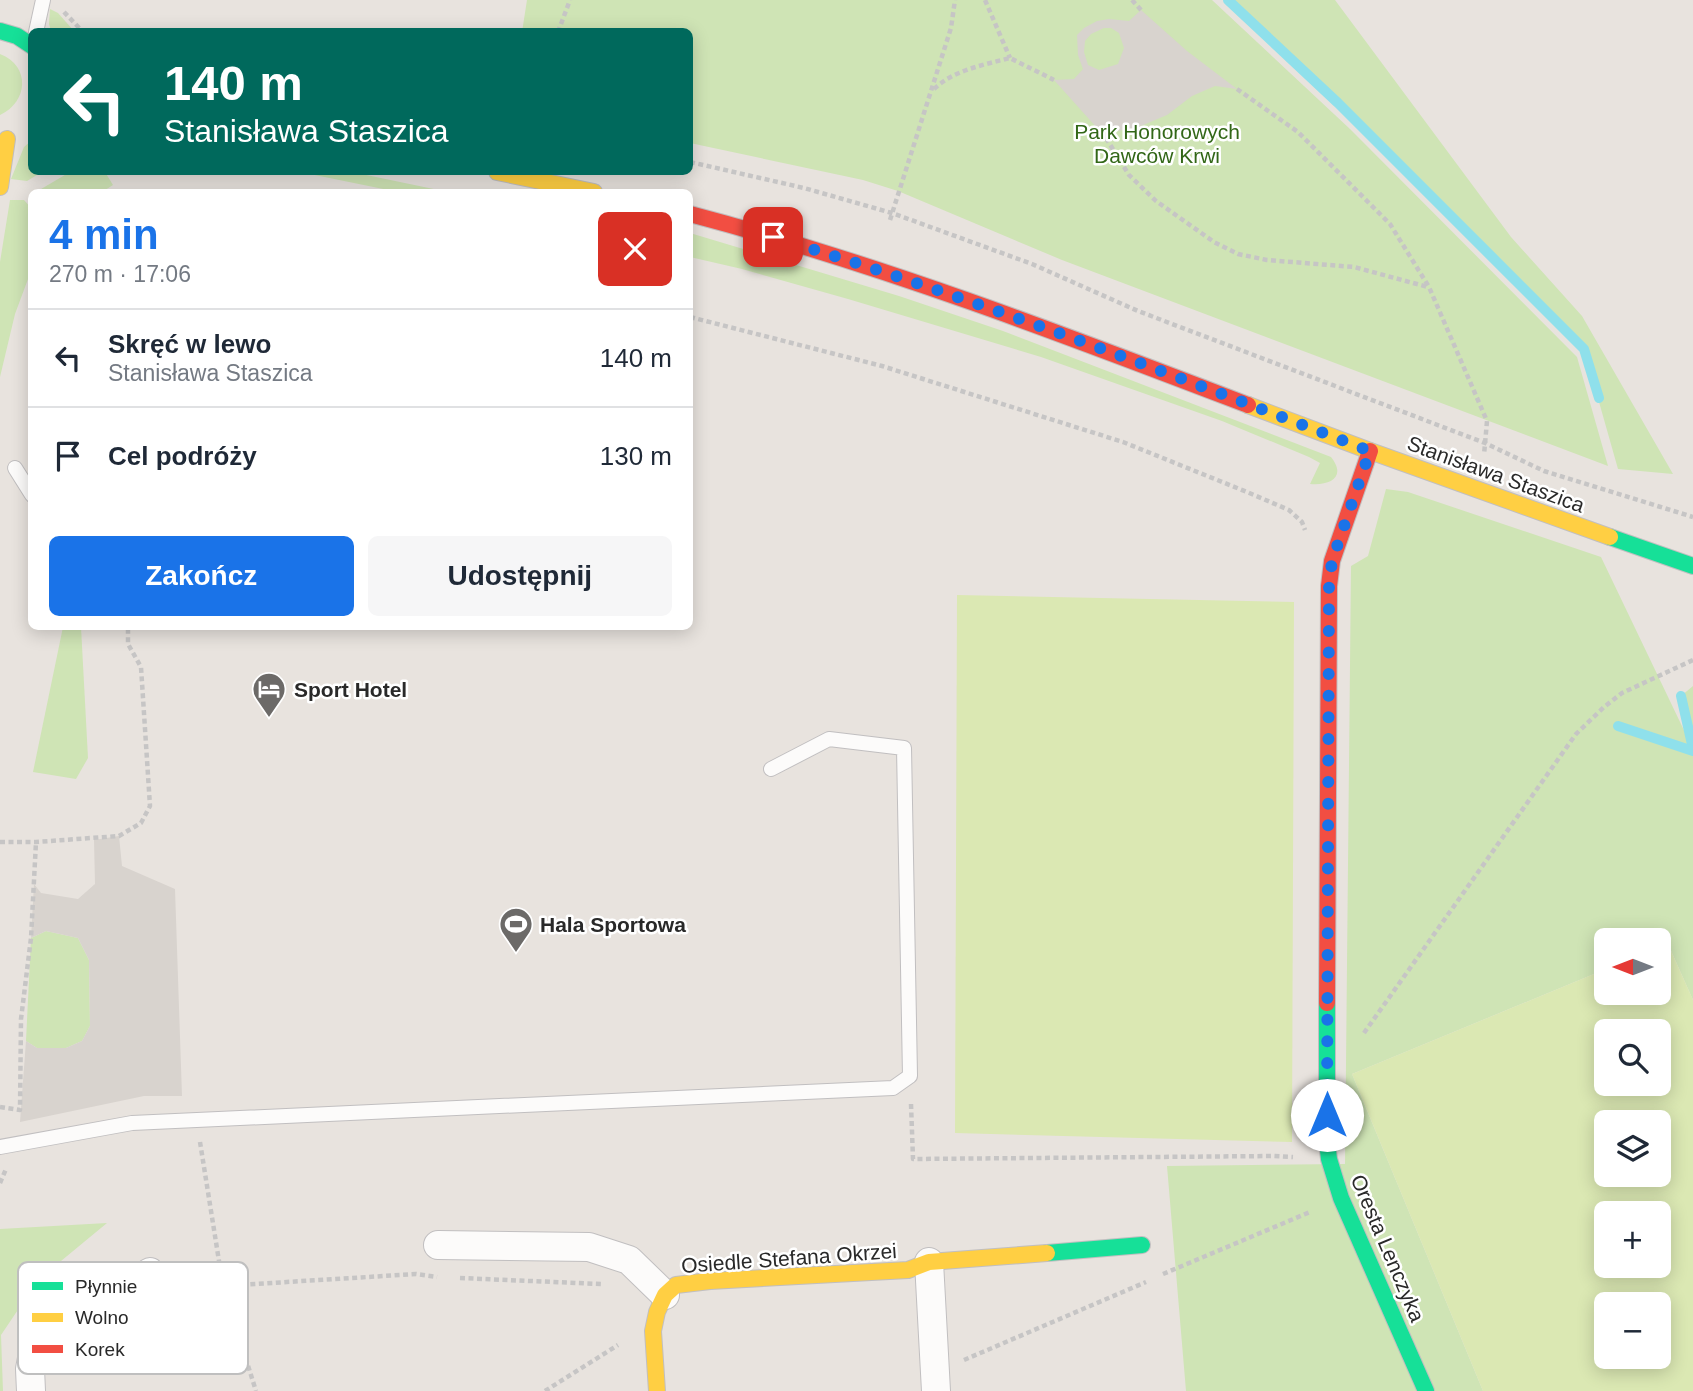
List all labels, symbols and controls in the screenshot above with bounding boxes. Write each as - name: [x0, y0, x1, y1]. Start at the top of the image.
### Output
- icon: left: [49, 56, 140, 147]
- text: 140 m: [164, 56, 303, 110]
- text: Stanisława Staszica: [164, 113, 449, 149]
- park label: Park Honorowych Dawców Krwi: [1074, 120, 1240, 167]
- pin: [743, 207, 803, 267]
- text: 4 min: [49, 211, 159, 258]
- button: close: [598, 212, 672, 286]
- icon: arrive: [754, 218, 792, 256]
- text: 270 m · 17:06: [49, 261, 191, 287]
- text: Skręć w lewo: [108, 329, 271, 359]
- icon: left: [49, 339, 87, 377]
- text: 140 m: [600, 343, 672, 373]
- text: Stanisława Staszica: [108, 360, 313, 386]
- street label: Stanisława Staszica: [1404, 431, 1588, 517]
- icon: arrive: [49, 437, 87, 475]
- text: Cel podróży: [108, 441, 257, 471]
- text: 130 m: [600, 441, 672, 471]
- button: Zakończ: [49, 536, 354, 616]
- button: Udostępnij: [368, 536, 672, 616]
- hotel icon: Sport Hotel: [250, 670, 288, 719]
- place label: Sport Hotel: [294, 678, 407, 701]
- sports icon: Hala Sportowa: [497, 905, 535, 954]
- place label: Hala Sportowa: [540, 913, 686, 936]
- north arrow: [1594, 928, 1671, 1004]
- map controls: [1594, 928, 1671, 1369]
- button: search: [1594, 1019, 1671, 1096]
- position arrow: [1290, 1078, 1364, 1152]
- button: layers: [1594, 1110, 1671, 1187]
- street label: Oresta Lenczyka: [1347, 1171, 1429, 1325]
- button: +: [1594, 1201, 1671, 1278]
- street label: Osiedle Stefana Okrzei: [680, 1239, 898, 1277]
- legend: [18, 1262, 248, 1374]
- text: Płynnie: [75, 1276, 137, 1297]
- button: −: [1594, 1292, 1671, 1369]
- text: Wolno: [75, 1307, 129, 1328]
- text: Korek: [75, 1339, 125, 1360]

